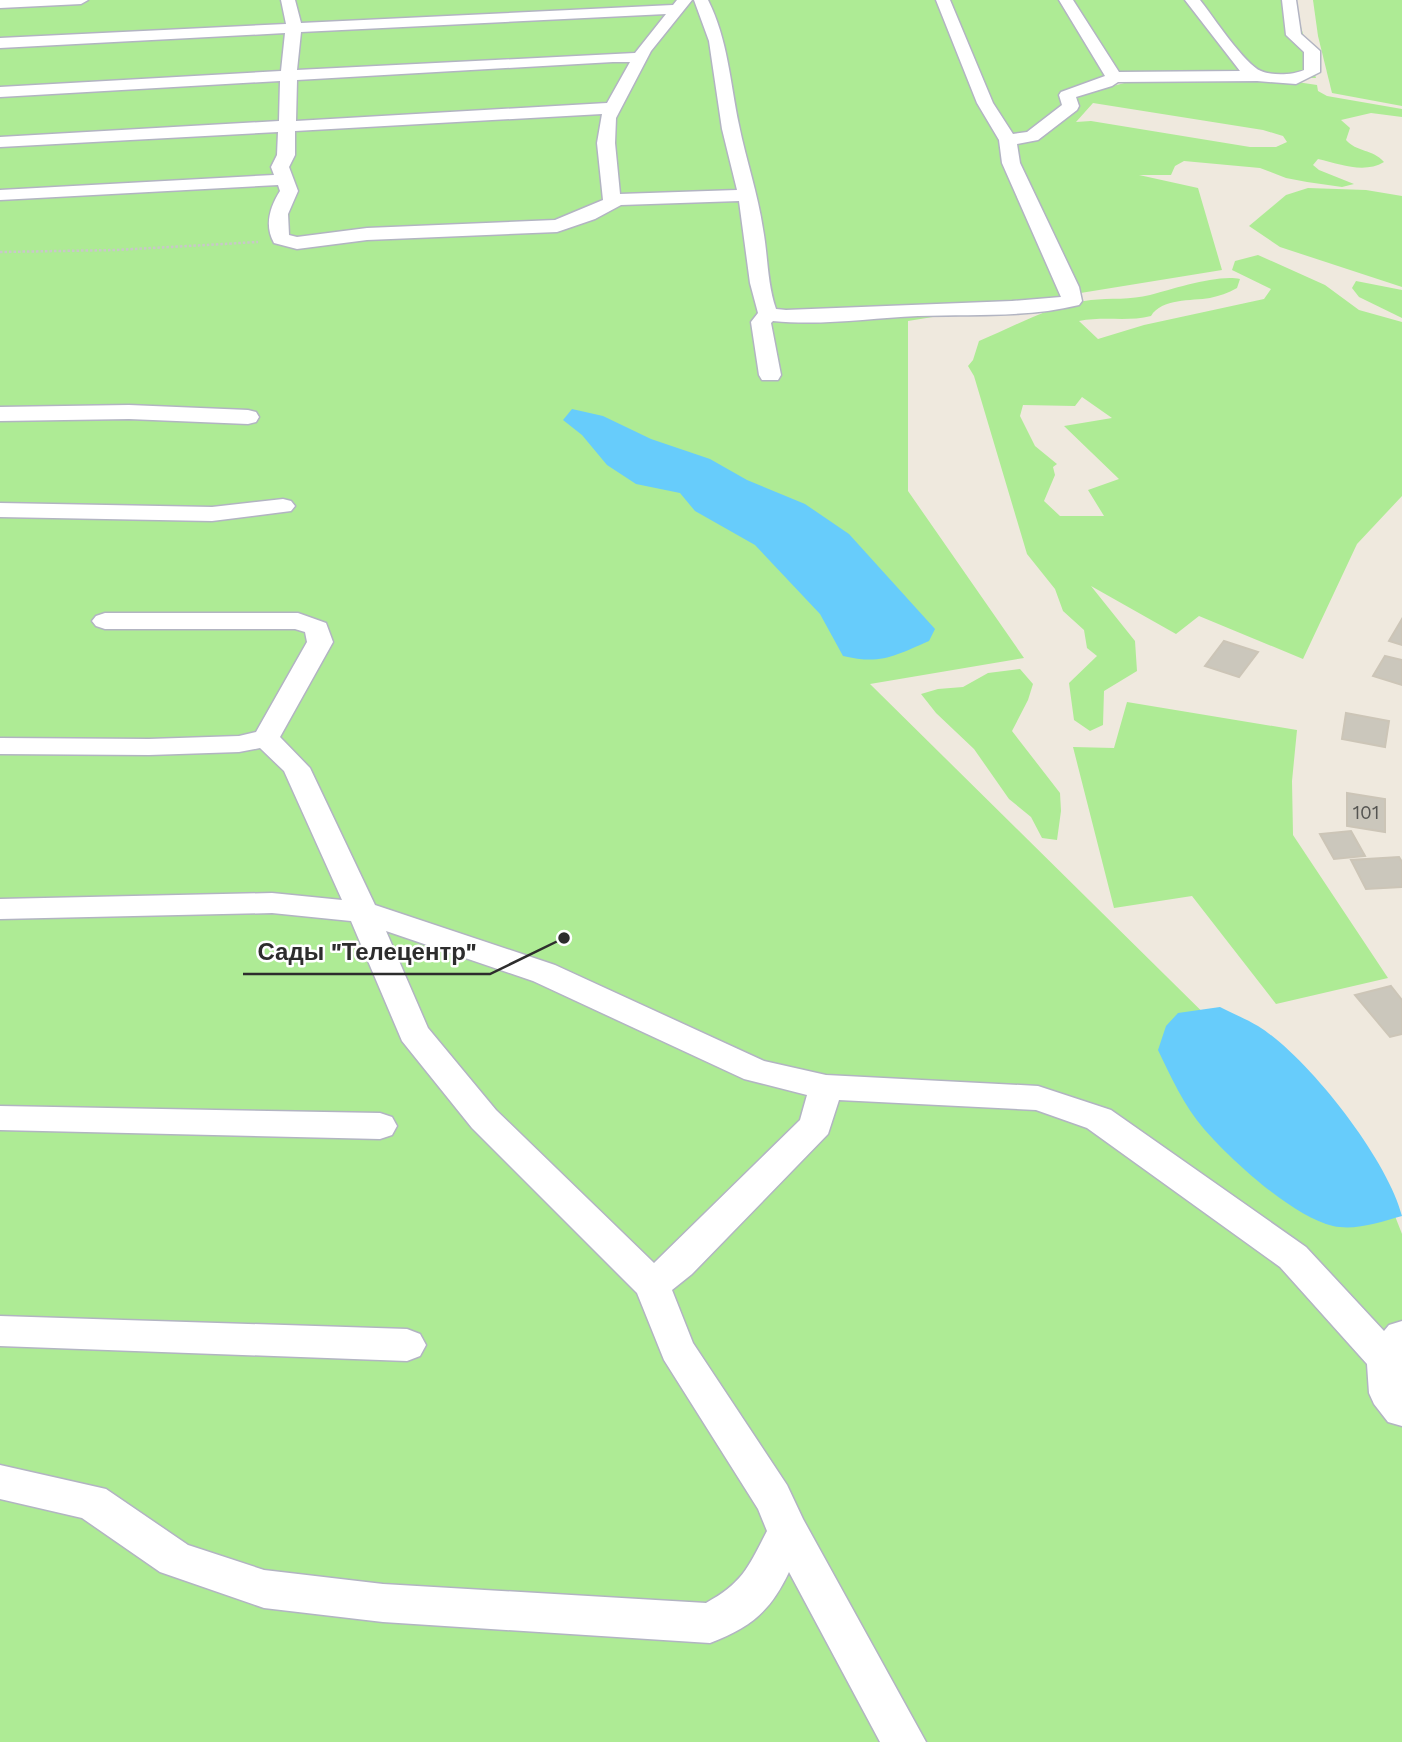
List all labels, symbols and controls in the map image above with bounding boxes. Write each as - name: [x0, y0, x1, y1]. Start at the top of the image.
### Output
- house number: 101: [1353, 801, 1379, 824]
- callout: Сады "Телецентр": [243, 929, 490, 974]
- text: Сады "Телецентр": [257, 938, 477, 966]

